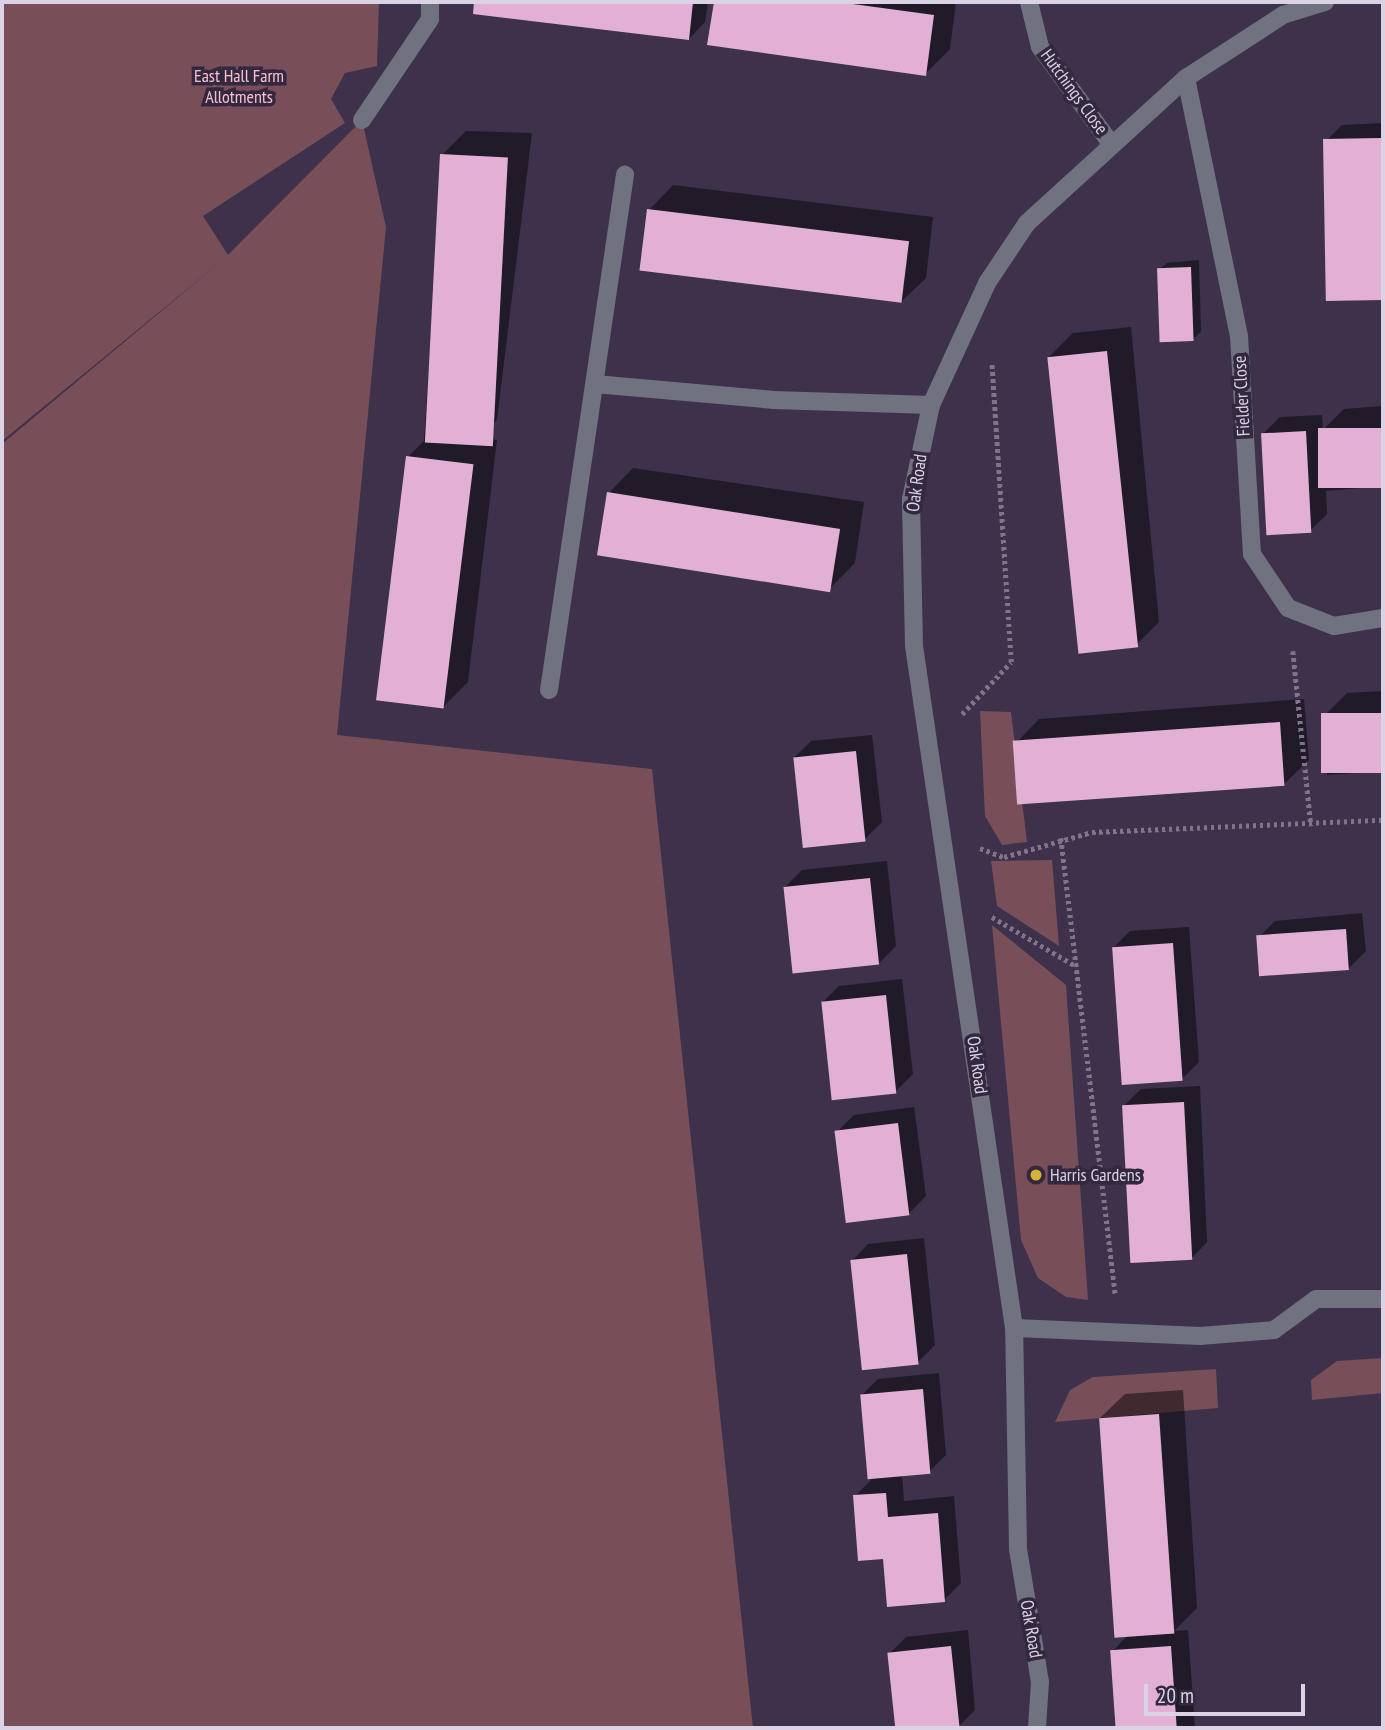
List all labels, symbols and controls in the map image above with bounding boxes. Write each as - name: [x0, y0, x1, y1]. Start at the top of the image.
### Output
- street label: Hutchings Close: [1036, 45, 1112, 139]
- park label: East Hall Farm Allotments: [194, 66, 284, 108]
- street label: Fielder Close: [1229, 355, 1255, 437]
- street label: Oak Road: [902, 452, 932, 514]
- street label: Oak Road: [962, 1034, 992, 1096]
- place label: Harris Gardens: [1050, 1164, 1141, 1186]
- marker: Harris Gardens: [1028, 1167, 1044, 1183]
- street label: Oak Road: [1015, 1598, 1047, 1660]
- scale bar: [1147, 1670, 1308, 1714]
- text: 20 m: [1157, 1682, 1194, 1709]

